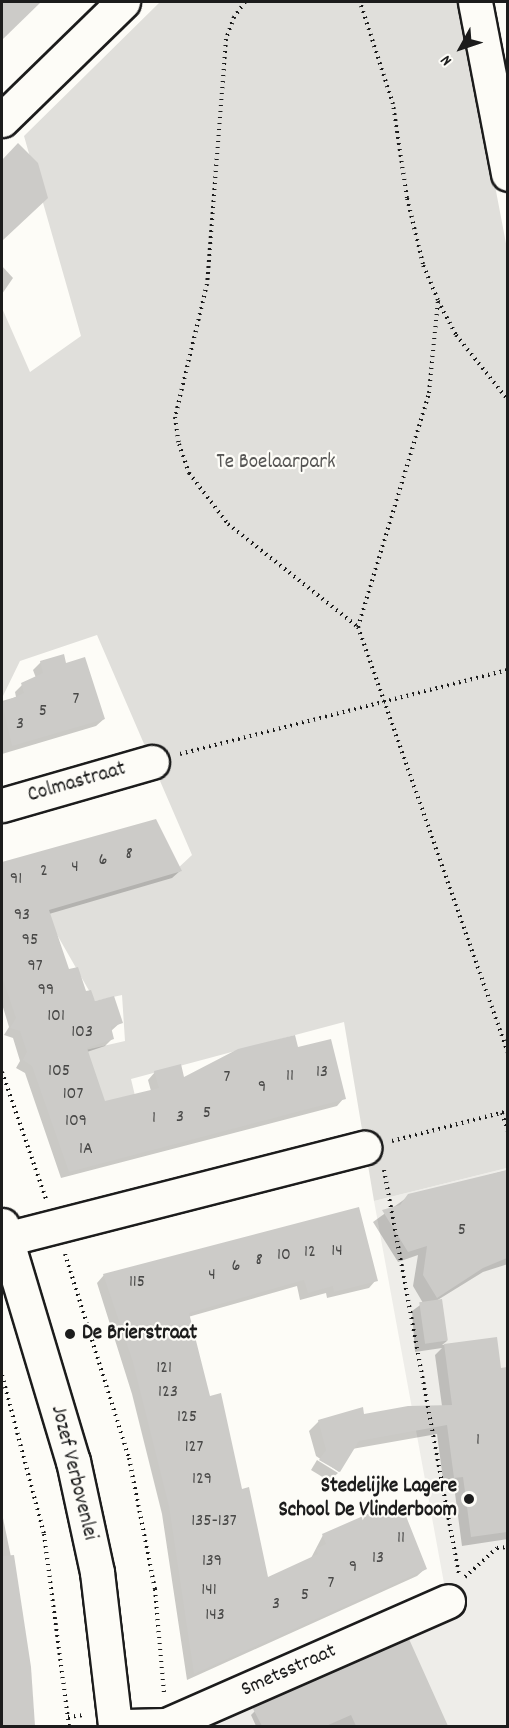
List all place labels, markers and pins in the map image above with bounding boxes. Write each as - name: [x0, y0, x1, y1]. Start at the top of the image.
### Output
- place label: De Brierstraat: [82, 1321, 197, 1347]
- marker: De Brierstraat: [63, 1327, 77, 1341]
- place label: Stedelijke Lagere School De Vlinderboom: [279, 1474, 457, 1524]
- marker: Stedelijke Lagere School De Vlinderboom: [462, 1492, 476, 1506]

